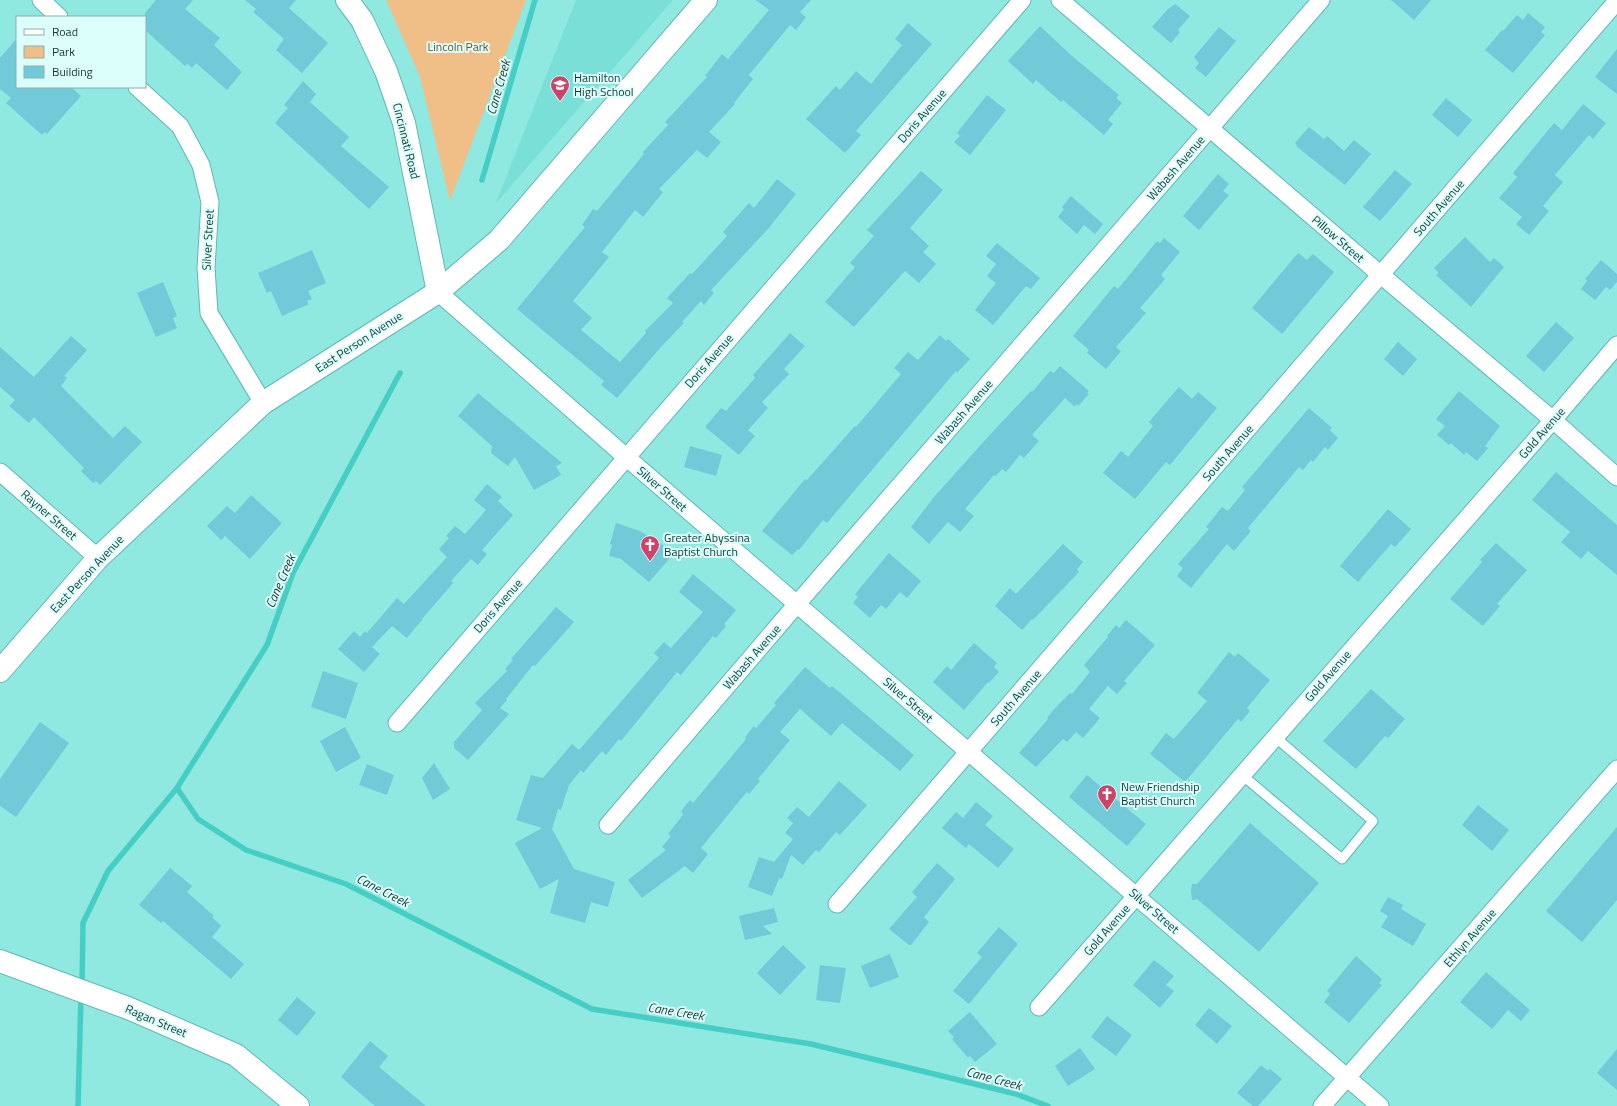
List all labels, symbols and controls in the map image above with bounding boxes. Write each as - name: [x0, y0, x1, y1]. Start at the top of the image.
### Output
- legend: [16, 16, 146, 88]
- text: Road: [52, 22, 78, 41]
- park label: Lincoln Park: [427, 37, 489, 56]
- text: Park: [52, 42, 75, 61]
- water label: Cane Creek: [481, 55, 516, 117]
- text: Building: [52, 62, 93, 81]
- place label: Hamilton High School: [574, 68, 634, 101]
- school or university icon: Hamilton High School: [549, 74, 571, 102]
- street label: Doris Avenue: [893, 84, 951, 147]
- street label: Cincinnati Road: [388, 101, 425, 181]
- street label: Wabash Avenue: [1142, 131, 1209, 204]
- street label: South Avenue: [1408, 175, 1469, 240]
- street label: Silver Street: [196, 208, 219, 271]
- street label: Pillow Street: [1308, 210, 1369, 267]
- street label: East Person Avenue: [311, 306, 406, 377]
- street label: Doris Avenue: [680, 329, 738, 392]
- street label: Wabash Avenue: [930, 375, 997, 448]
- street label: Gold Avenue: [1514, 403, 1569, 463]
- street label: South Avenue: [1197, 420, 1258, 485]
- street label: Silver Street: [633, 461, 692, 516]
- street label: Rayner Street: [17, 485, 82, 545]
- place label: Greater Abyssina Baptist Church: [664, 528, 750, 561]
- street label: East Person Avenue: [45, 530, 128, 617]
- church icon: Greater Abyssina Baptist Church: [639, 534, 661, 562]
- water label: Cane Creek: [260, 549, 301, 611]
- street label: Doris Avenue: [469, 574, 527, 637]
- street label: Wabash Avenue: [718, 620, 785, 693]
- street label: Gold Avenue: [1300, 646, 1355, 706]
- street label: South Avenue: [985, 665, 1046, 730]
- street label: Silver Street: [879, 672, 938, 727]
- place label: New Friendship Baptist Church: [1121, 777, 1200, 810]
- church icon: New Friendship Baptist Church: [1096, 783, 1118, 811]
- water label: Cane Creek: [353, 868, 415, 913]
- street label: Silver Street: [1125, 883, 1184, 938]
- street label: Gold Avenue: [1079, 900, 1134, 960]
- street label: Ethlyn Avenue: [1439, 904, 1501, 971]
- water label: Cane Creek: [647, 997, 708, 1026]
- street label: Ragan Street: [122, 999, 191, 1042]
- water label: Cane Creek: [964, 1061, 1026, 1096]

